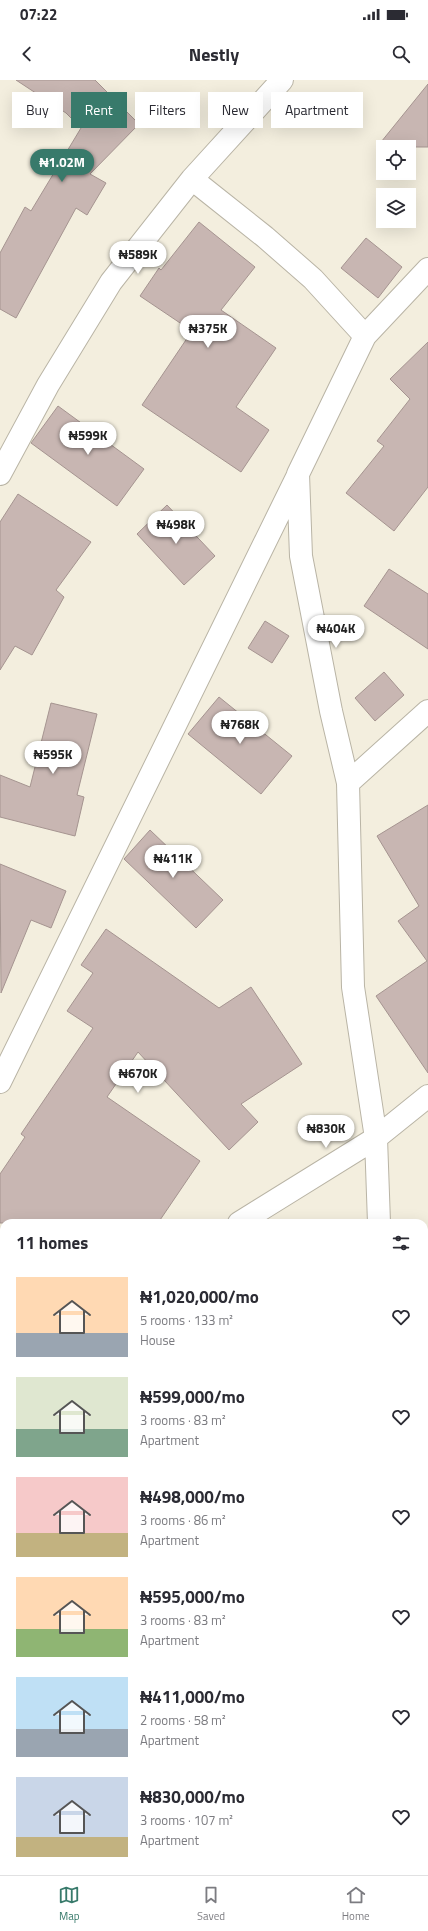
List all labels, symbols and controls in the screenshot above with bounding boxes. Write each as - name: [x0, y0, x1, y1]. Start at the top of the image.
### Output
- text: 07:22: [20, 3, 57, 26]
- text: Nestly: [189, 41, 239, 68]
- icon: back: [16, 43, 38, 65]
- icon: search: [390, 43, 412, 65]
- chip: Buy: [12, 92, 63, 128]
- chip: Rent: [71, 92, 127, 128]
- chip: Filters: [135, 92, 200, 128]
- chip: New: [208, 92, 263, 128]
- chip: Apartment: [271, 92, 363, 128]
- map controls: [376, 140, 416, 228]
- button: locate: [376, 140, 416, 180]
- pin: ₦1.02M: [29, 149, 95, 183]
- text: ₦1.02M: [39, 152, 85, 172]
- button: layers: [376, 188, 416, 228]
- pin: ₦589K: [110, 241, 166, 275]
- text: ₦589K: [119, 244, 157, 264]
- pin: ₦375K: [180, 315, 236, 349]
- text: ₦375K: [189, 318, 227, 338]
- pin: ₦599K: [60, 422, 116, 456]
- text: ₦599K: [69, 425, 107, 445]
- pin: ₦498K: [148, 511, 204, 545]
- text: ₦498K: [157, 514, 195, 534]
- pin: ₦404K: [308, 615, 364, 649]
- text: ₦404K: [317, 618, 355, 638]
- pin: ₦768K: [212, 711, 268, 745]
- text: ₦768K: [221, 714, 259, 734]
- pin: ₦595K: [25, 741, 81, 775]
- text: ₦595K: [34, 744, 72, 764]
- pin: ₦411K: [145, 845, 201, 879]
- text: ₦411K: [154, 848, 192, 868]
- pin: ₦670K: [110, 1060, 166, 1094]
- text: ₦670K: [119, 1063, 157, 1083]
- pin: ₦830K: [298, 1115, 354, 1149]
- text: ₦830K: [307, 1118, 345, 1138]
- text: 11 homes: [16, 1230, 88, 1256]
- icon: filters: [390, 1232, 412, 1254]
- text: ₦1,020,000/mo: [140, 1284, 259, 1310]
- icon: home: [48, 1293, 96, 1341]
- icon: heart: [390, 1306, 412, 1328]
- text: 5 rooms · 133 m²: [140, 1310, 233, 1330]
- text: House: [140, 1330, 175, 1350]
- text: ₦599,000/mo: [140, 1384, 245, 1410]
- icon: home: [48, 1393, 96, 1441]
- icon: heart: [390, 1406, 412, 1428]
- text: 3 rooms · 83 m²: [140, 1410, 226, 1430]
- text: Apartment: [140, 1430, 199, 1450]
- text: ₦498,000/mo: [140, 1484, 245, 1510]
- icon: home: [48, 1493, 96, 1541]
- icon: heart: [390, 1506, 412, 1528]
- text: 3 rooms · 86 m²: [140, 1510, 226, 1530]
- text: Apartment: [140, 1530, 199, 1550]
- text: ₦595,000/mo: [140, 1584, 245, 1610]
- icon: home: [48, 1593, 96, 1641]
- icon: heart: [390, 1606, 412, 1628]
- text: 3 rooms · 83 m²: [140, 1610, 226, 1630]
- text: Apartment: [140, 1630, 199, 1650]
- text: ₦411,000/mo: [140, 1684, 245, 1710]
- icon: home: [48, 1693, 96, 1741]
- icon: heart: [390, 1706, 412, 1728]
- text: 2 rooms · 58 m²: [140, 1710, 226, 1730]
- text: Apartment: [140, 1730, 199, 1750]
- text: ₦830,000/mo: [140, 1784, 245, 1810]
- icon: home: [48, 1793, 96, 1841]
- icon: heart: [390, 1806, 412, 1828]
- text: 3 rooms · 107 m²: [140, 1810, 233, 1830]
- text: Apartment: [140, 1830, 199, 1850]
- tab: Map: [58, 1884, 80, 1924]
- tab: Saved: [197, 1884, 225, 1924]
- tab: Home: [342, 1884, 370, 1924]

